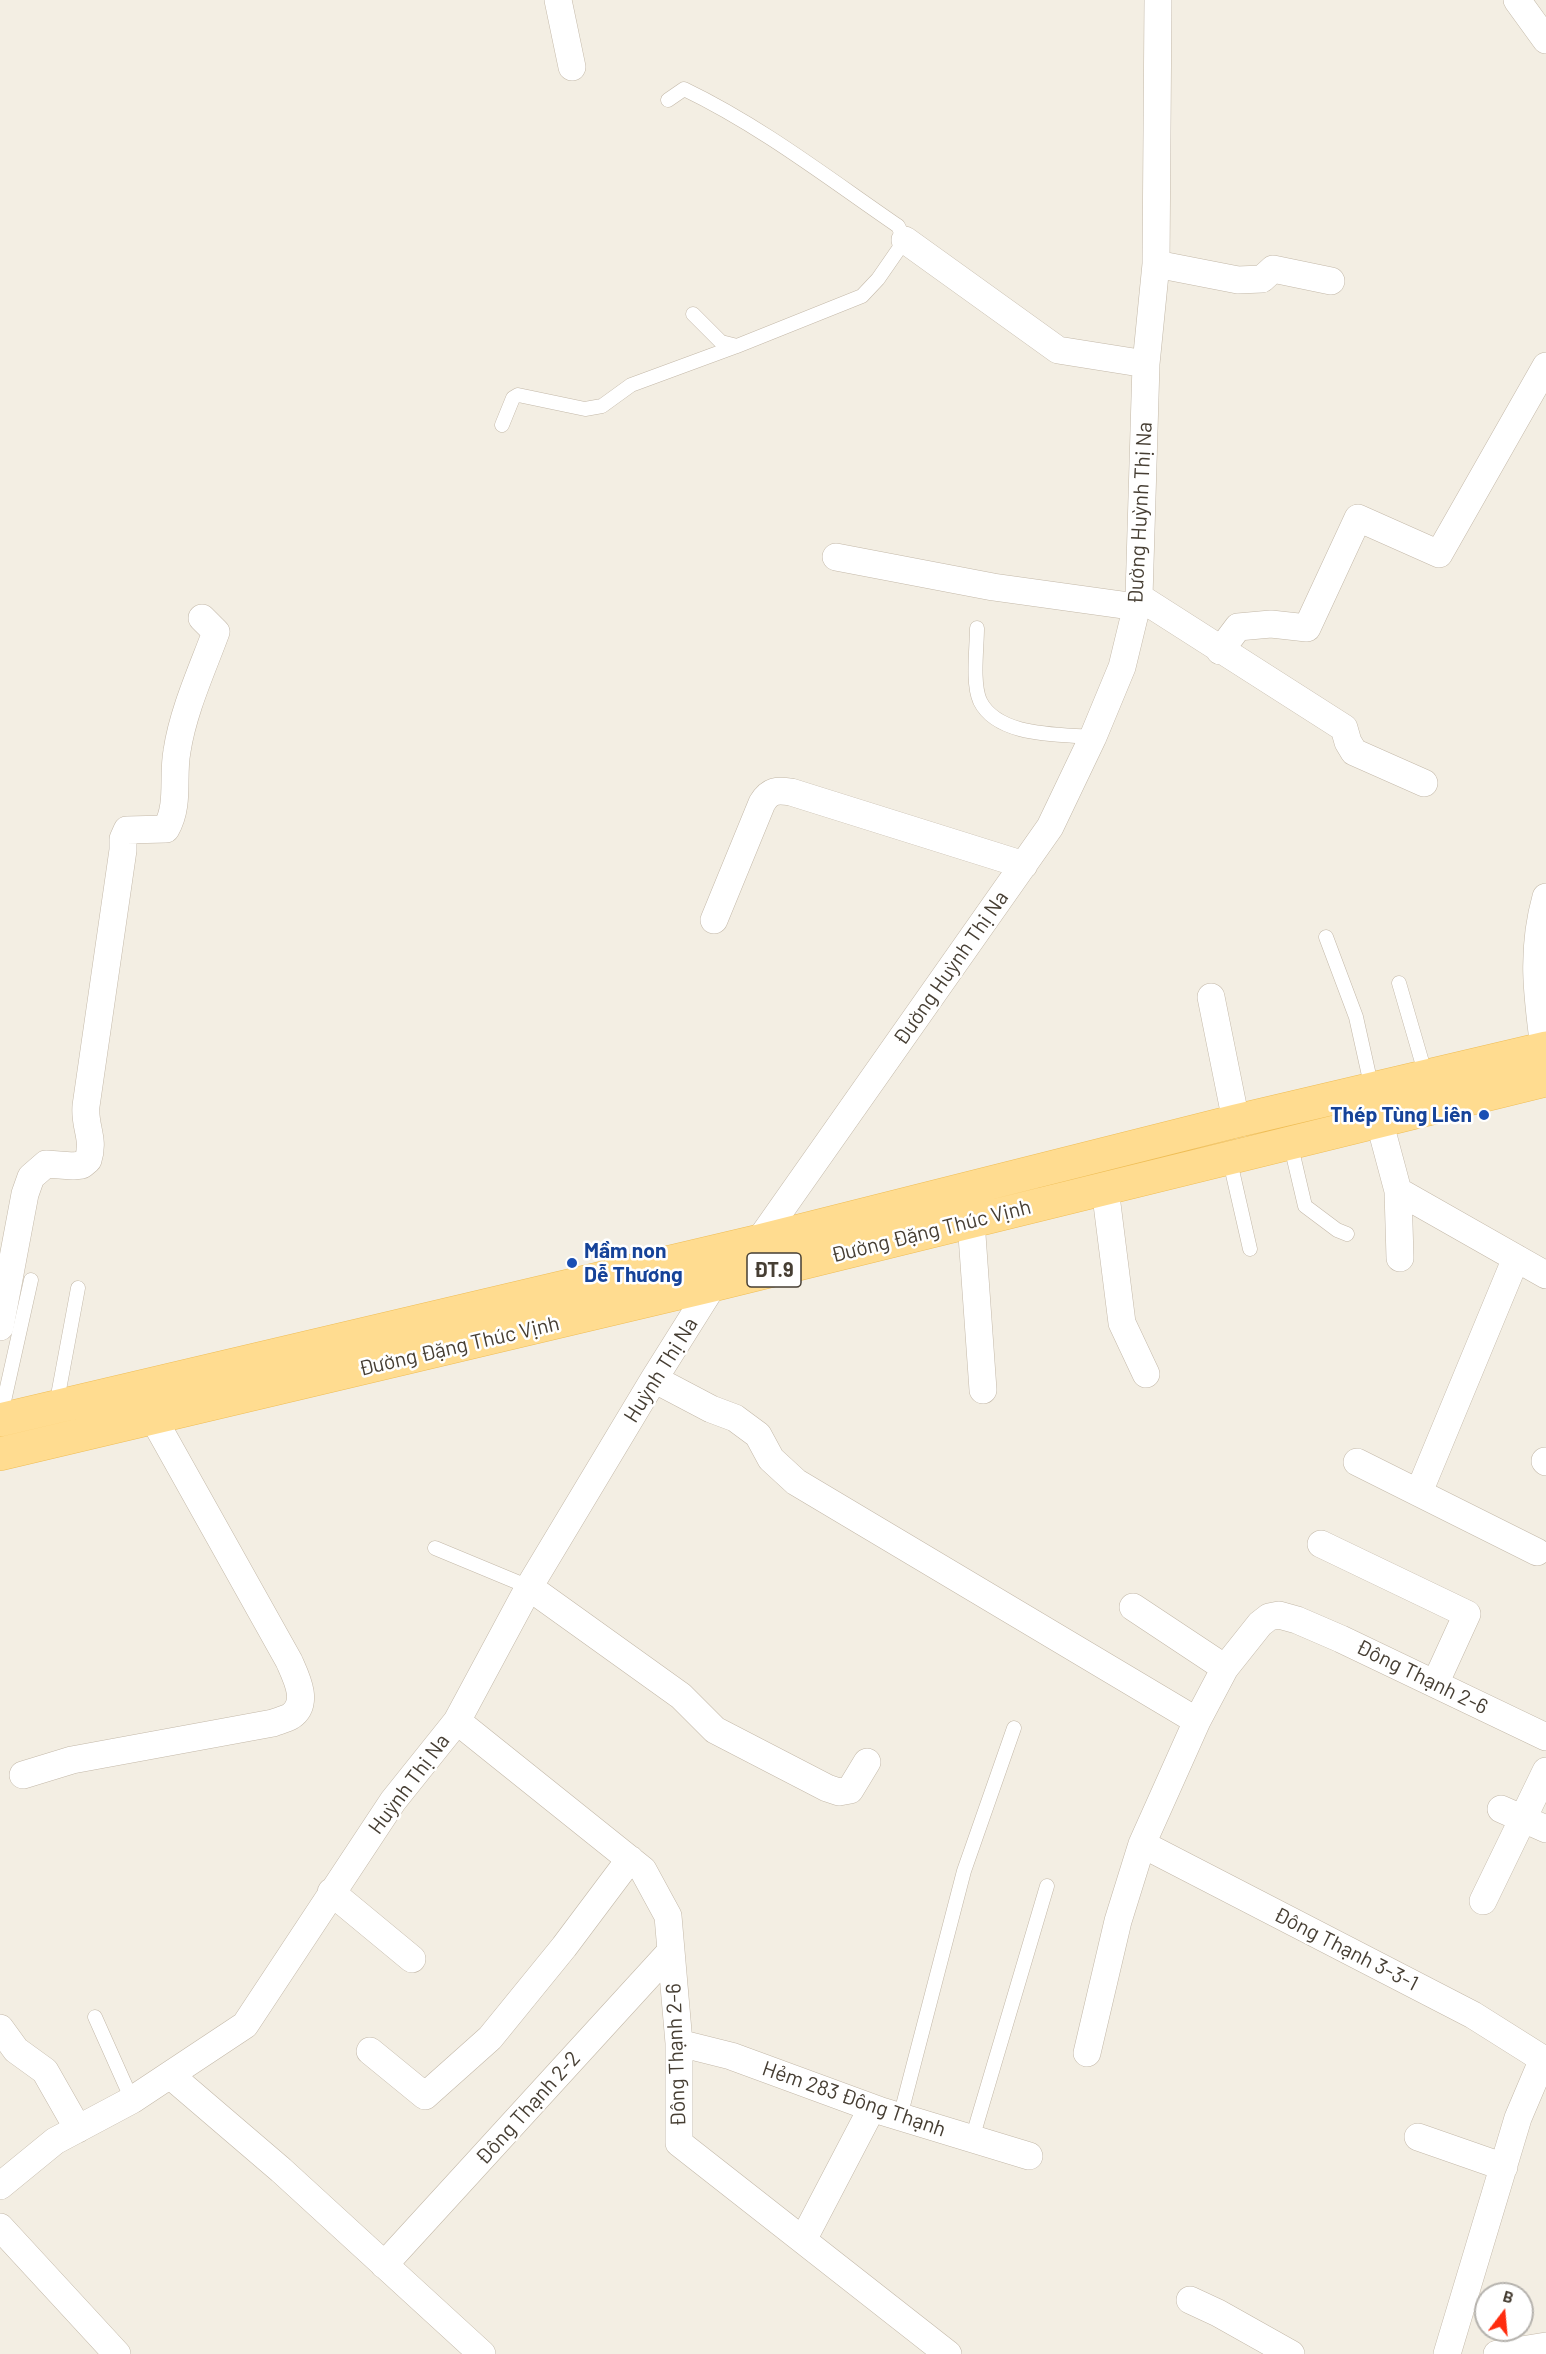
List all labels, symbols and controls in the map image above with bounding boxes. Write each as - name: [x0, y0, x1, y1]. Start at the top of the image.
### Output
- street label: Đường Huỳnh Thị Na: [1123, 421, 1157, 605]
- street label: Đường Huỳnh Thị Na: [888, 886, 1014, 1050]
- place label: Thép Tùng Liên: [1330, 1102, 1472, 1128]
- marker: Thép Tùng Liên: [1477, 1108, 1491, 1122]
- street label: Đường Đặng Thúc Vịnh: [828, 1194, 1034, 1268]
- place label: Mầm non Dễ Thương: [584, 1238, 683, 1288]
- road number: ĐT.9: [747, 1253, 801, 1287]
- marker: Mầm non Dễ Thương: [565, 1256, 579, 1270]
- street label: Đường Đặng Thúc Vịnh: [356, 1311, 562, 1381]
- street label: Huỳnh Thị Na: [619, 1313, 703, 1427]
- street label: Đông Thạnh 2-6: [1352, 1634, 1492, 1720]
- street label: Huỳnh Thị Na: [363, 1729, 455, 1839]
- street label: Đông Thạnh 3-3-1: [1270, 1902, 1422, 1996]
- street label: Đông Thạnh 2-6: [661, 1983, 691, 2127]
- street label: Đông Thạnh 2-2: [470, 2046, 586, 2170]
- street label: Hẻm 283 Đông Thạnh: [759, 2056, 949, 2142]
- north arrow: [1474, 2282, 1534, 2342]
- text: B: [1501, 2286, 1516, 2307]

